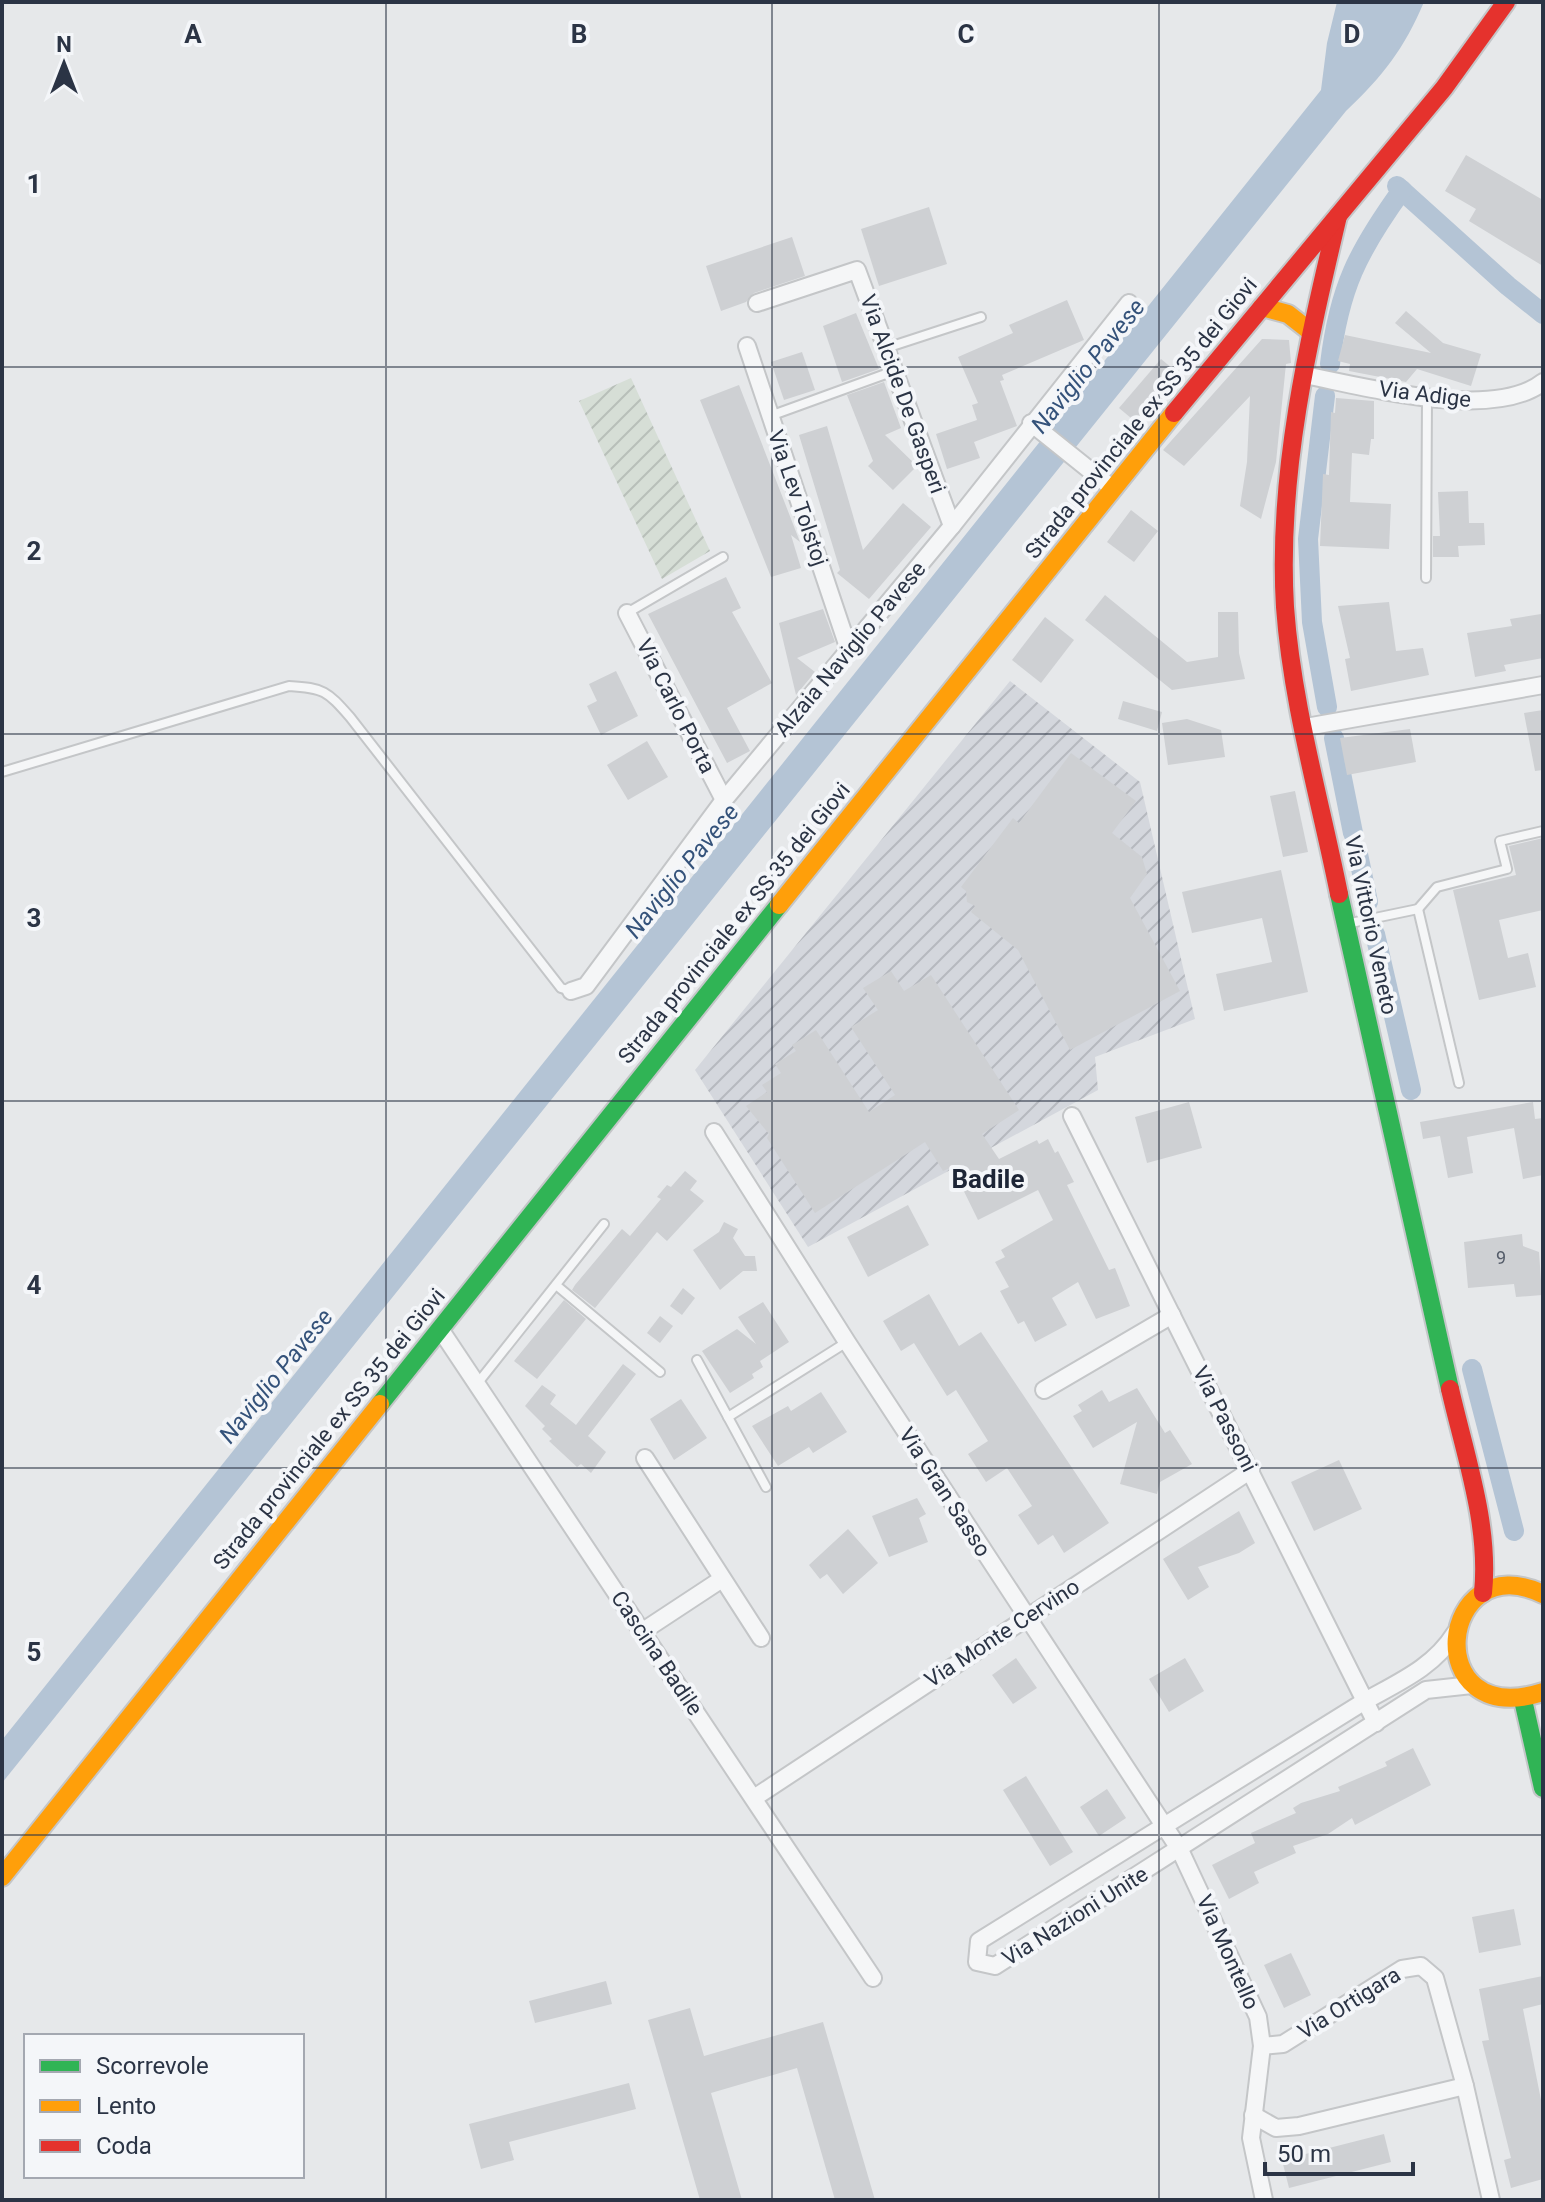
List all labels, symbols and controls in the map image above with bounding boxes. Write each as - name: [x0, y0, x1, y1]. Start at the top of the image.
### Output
- text: A: [184, 19, 202, 49]
- text: B: [571, 19, 587, 49]
- text: C: [957, 19, 975, 49]
- text: D: [1344, 19, 1360, 49]
- north arrow: [24, 24, 104, 104]
- text: N: [56, 32, 72, 57]
- text: 1: [27, 169, 41, 199]
- street label: Strada provinciale ex SS 35 dei Giovi: [1020, 273, 1262, 563]
- street label: Via Alcide De Gasperi: [855, 291, 951, 497]
- water label: Naviglio Pavese: [1025, 293, 1151, 439]
- street label: Via Adige: [1377, 376, 1473, 412]
- street label: Via Lev Tolstoj: [763, 427, 833, 569]
- text: 2: [27, 536, 41, 566]
- street label: Alzaia Naviglio Pavese: [769, 556, 931, 742]
- street label: Via Carlo Porta: [631, 635, 721, 777]
- street label: Strada provinciale ex SS 35 dei Giovi: [613, 778, 855, 1068]
- water label: Naviglio Pavese: [619, 798, 745, 944]
- street label: Via Vittorio Veneto: [1340, 833, 1402, 1017]
- text: 3: [27, 903, 41, 933]
- district label: Badile: [952, 1164, 1024, 1194]
- house number: 9: [1496, 1247, 1506, 1268]
- text: 4: [27, 1270, 42, 1300]
- street label: Strada provinciale ex SS 35 dei Giovi: [208, 1284, 450, 1574]
- water label: Naviglio Pavese: [213, 1303, 339, 1449]
- street label: Via Passoni: [1188, 1362, 1262, 1476]
- street label: Via Gran Sasso: [894, 1423, 996, 1561]
- street label: Via Monte Cervino: [920, 1574, 1084, 1692]
- street label: Cascina Badile: [606, 1586, 708, 1720]
- text: 5: [27, 1637, 41, 1667]
- street label: Via Nazioni Unite: [998, 1861, 1152, 1971]
- street label: Via Montello: [1192, 1891, 1264, 2013]
- street label: Via Ortigara: [1293, 1962, 1405, 2044]
- legend: [24, 2034, 304, 2178]
- text: Scorrevole: [96, 2052, 209, 2080]
- text: Lento: [96, 2092, 156, 2120]
- scale bar: [1265, 2126, 1413, 2176]
- text: Coda: [96, 2132, 152, 2160]
- text: 50 m: [1277, 2140, 1331, 2168]

